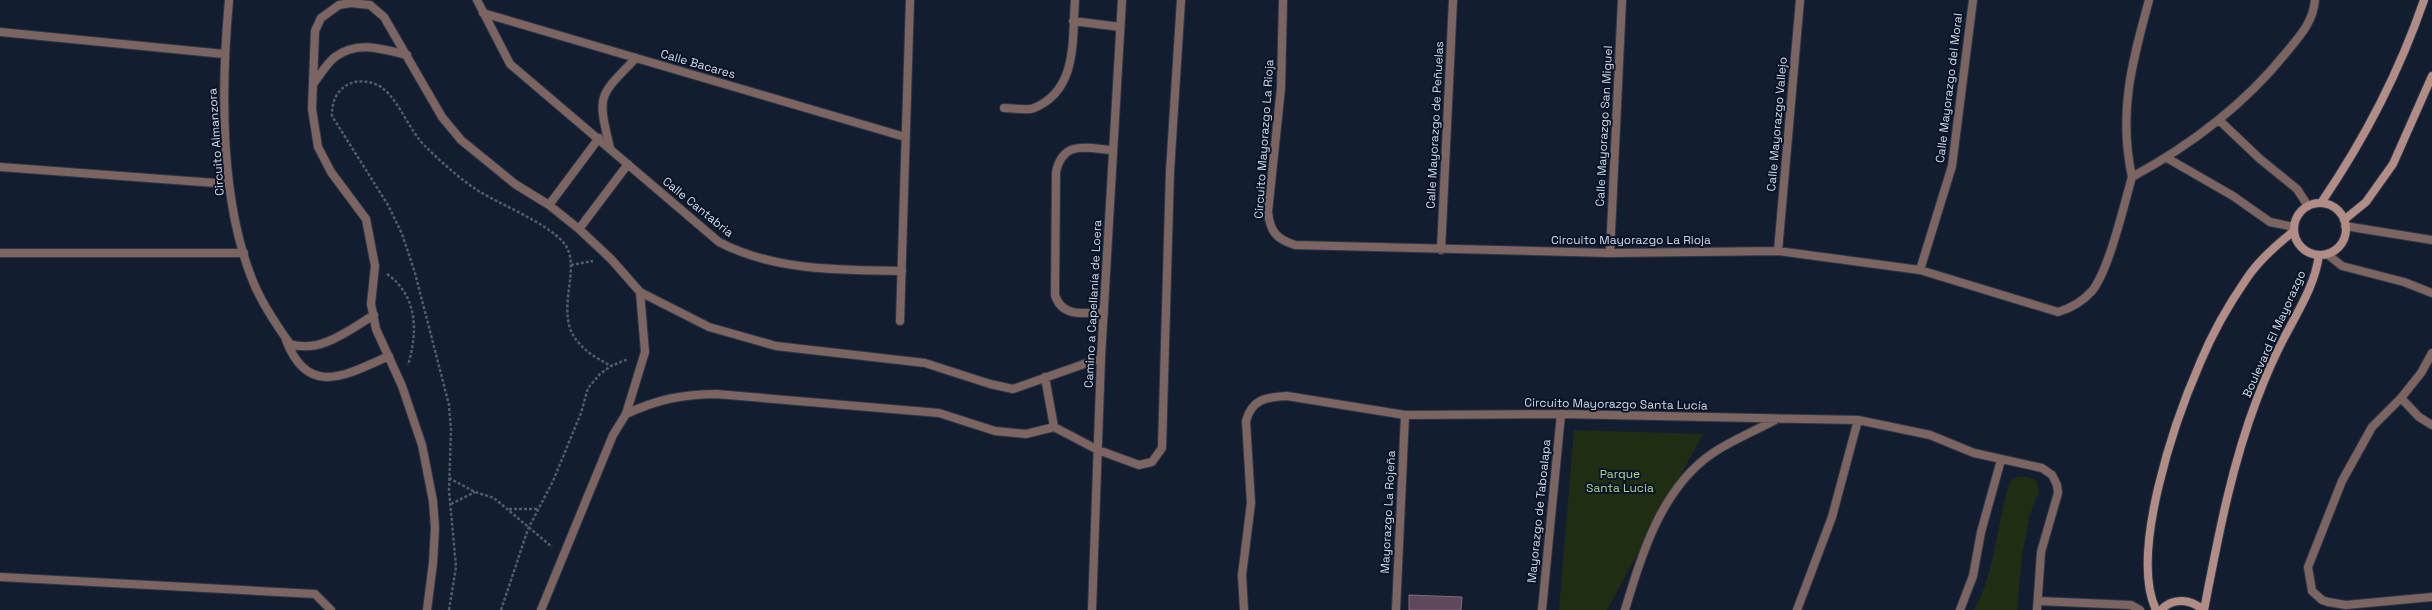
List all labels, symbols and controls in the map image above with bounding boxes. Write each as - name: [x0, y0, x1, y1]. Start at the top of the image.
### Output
- street label: Calle Mayorazgo del Moral: [1932, 12, 1966, 164]
- street label: Calle Mayorazgo de Peñuelas: [1423, 41, 1447, 209]
- street label: Calle Mayorazgo San Miguel: [1592, 45, 1616, 207]
- street label: Calle Bacares: [659, 46, 737, 82]
- street label: Calle Mayorazgo Vallejo: [1763, 56, 1791, 192]
- street label: Circuito Mayorazgo La Rioja: [1250, 59, 1278, 219]
- street label: Circuito Almanzora: [204, 88, 228, 196]
- street label: Calle Cantabria: [659, 173, 737, 241]
- street label: Camino a Capellanía de Loera: [1081, 219, 1105, 388]
- street label: Circuito Mayorazgo La Rioja: [1551, 232, 1711, 248]
- street label: Boulevard El Mayorazgo: [2239, 268, 2309, 400]
- street label: Circuito Mayorazgo Santa Lucía: [1524, 394, 1708, 414]
- street label: Mayorazgo de Taboalapa: [1523, 438, 1555, 584]
- street label: Mayorazgo La Rojeña: [1377, 450, 1399, 574]
- park label: Parque Santa Lucia: [1586, 466, 1654, 496]

